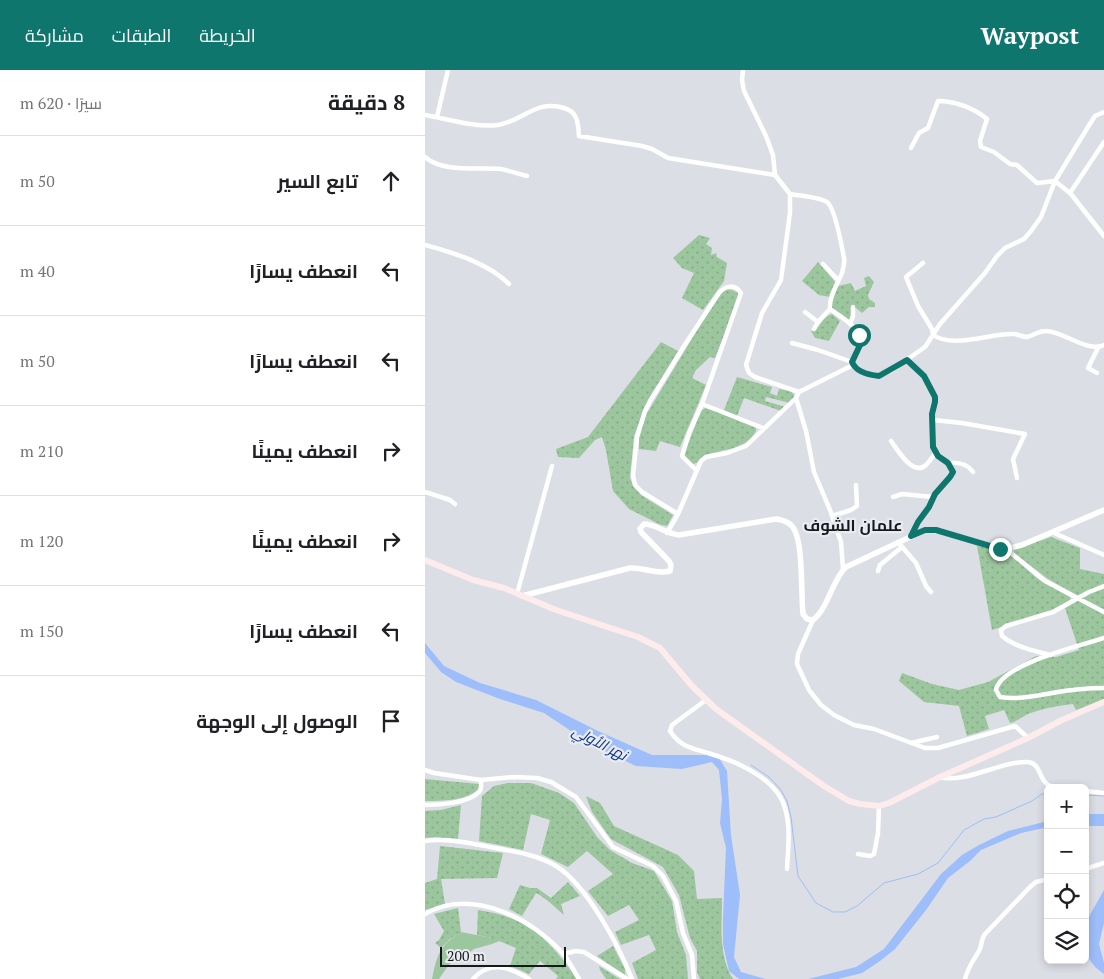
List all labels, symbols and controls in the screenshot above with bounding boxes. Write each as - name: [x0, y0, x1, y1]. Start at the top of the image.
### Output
- text: Waypost: [981, 19, 1079, 51]
- text: مشاركة: [25, 23, 84, 47]
- text: الطبقات: [112, 23, 171, 47]
- text: الخريطة: [199, 23, 256, 47]
- text: 8 دقيقة: [328, 88, 405, 116]
- text: سيرًا · 620 m: [20, 92, 102, 114]
- icon: ahead: [377, 167, 405, 195]
- text: تابع السير: [277, 168, 358, 193]
- text: 50 m: [20, 170, 55, 192]
- icon: left: [377, 257, 405, 285]
- text: انعطف يسارًا: [249, 258, 358, 283]
- text: 40 m: [20, 260, 55, 282]
- route start: [848, 324, 871, 347]
- icon: left: [377, 347, 405, 375]
- text: انعطف يسارًا: [249, 348, 358, 373]
- text: 50 m: [20, 350, 55, 372]
- icon: right: [377, 437, 405, 465]
- text: انعطف يمينًا: [252, 438, 358, 463]
- text: 210 m: [20, 440, 63, 462]
- district label: علمان الشوف: [804, 514, 902, 536]
- icon: right: [377, 527, 405, 555]
- text: انعطف يمينًا: [252, 528, 358, 553]
- text: 120 m: [20, 530, 63, 552]
- route end: [989, 538, 1012, 561]
- icon: left: [377, 617, 405, 645]
- text: انعطف يسارًا: [249, 618, 358, 643]
- text: 150 m: [20, 620, 63, 642]
- icon: arrive: [377, 707, 405, 735]
- text: الوصول إلى الوجهة: [196, 708, 358, 733]
- water label: نهر الأولي: [568, 720, 633, 768]
- map controls: [1044, 784, 1089, 964]
- button: +: [1044, 784, 1089, 829]
- button: −: [1044, 829, 1089, 874]
- button: locate: [1044, 874, 1089, 919]
- button: layers: [1044, 919, 1089, 964]
- scale bar: [440, 944, 566, 967]
- text: 200 m: [447, 946, 485, 965]

